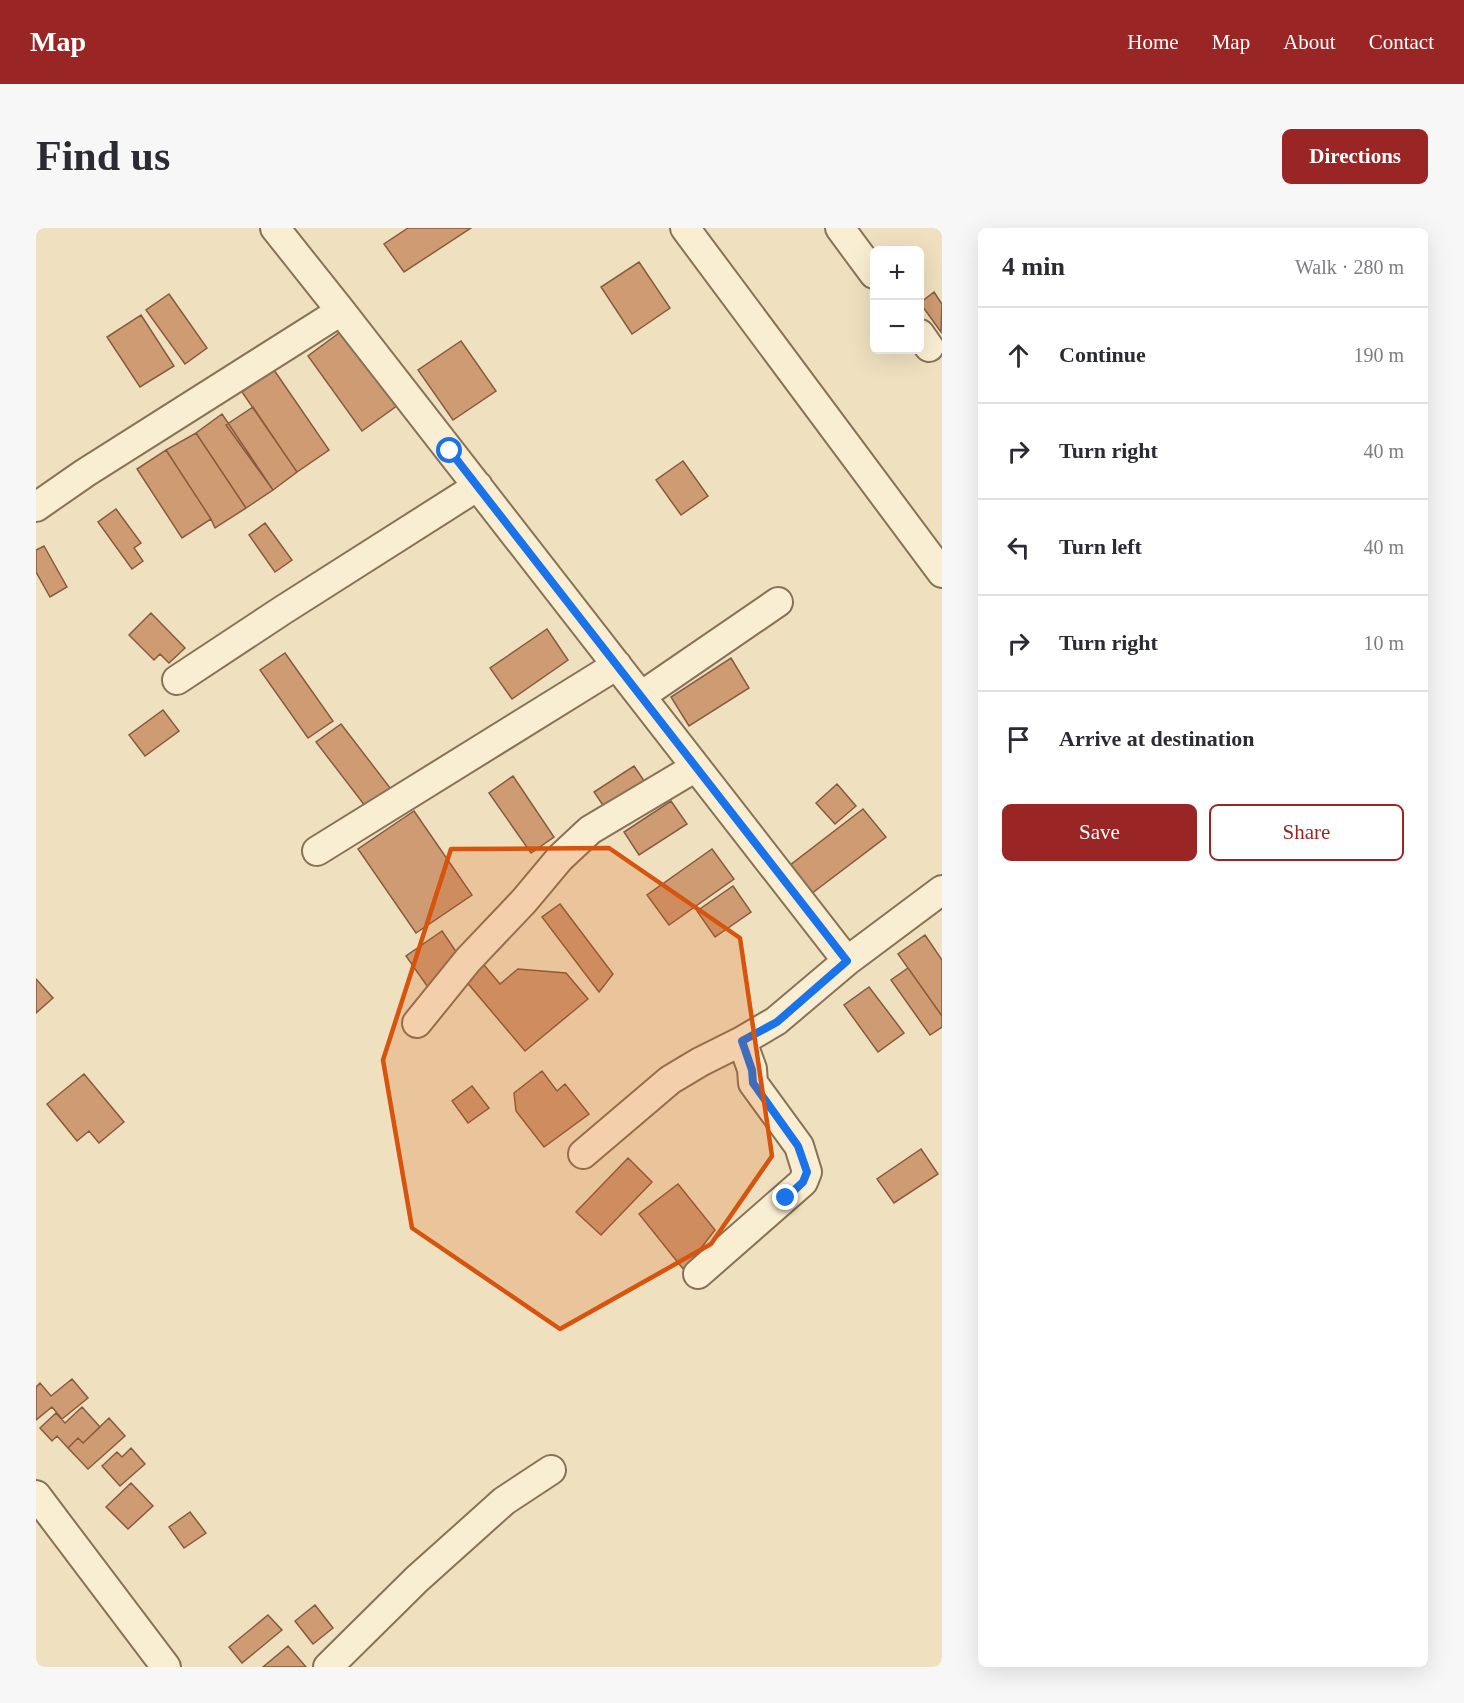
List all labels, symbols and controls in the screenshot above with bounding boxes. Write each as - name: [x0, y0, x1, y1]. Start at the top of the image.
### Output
- text: Map: [30, 26, 86, 57]
- text: Home: [1127, 30, 1179, 54]
- text: Map: [1212, 30, 1250, 54]
- text: About: [1283, 30, 1336, 54]
- text: Contact: [1369, 30, 1434, 54]
- button: Directions: [1282, 129, 1428, 184]
- text: Find us: [36, 133, 170, 179]
- map controls: [870, 246, 924, 354]
- button: +: [870, 246, 924, 300]
- text: 4 min: [1002, 252, 1065, 281]
- text: Walk · 280 m: [1295, 256, 1404, 278]
- button: −: [870, 300, 924, 354]
- icon: ahead: [1002, 339, 1035, 372]
- text: Continue: [1059, 342, 1146, 367]
- text: 190 m: [1353, 344, 1404, 366]
- icon: right: [1002, 435, 1035, 468]
- route start: [436, 437, 462, 463]
- text: Turn right: [1059, 438, 1158, 463]
- text: 40 m: [1363, 440, 1404, 462]
- icon: left: [1002, 531, 1035, 564]
- text: Turn left: [1059, 534, 1142, 559]
- text: 40 m: [1363, 536, 1404, 558]
- icon: right: [1002, 627, 1035, 660]
- text: Turn right: [1059, 630, 1158, 655]
- text: 10 m: [1363, 632, 1404, 654]
- icon: arrive: [1002, 723, 1035, 756]
- text: Arrive at destination: [1059, 726, 1255, 751]
- button: Save: [1002, 804, 1197, 861]
- button: Share: [1209, 804, 1404, 861]
- route end: [772, 1184, 798, 1210]

